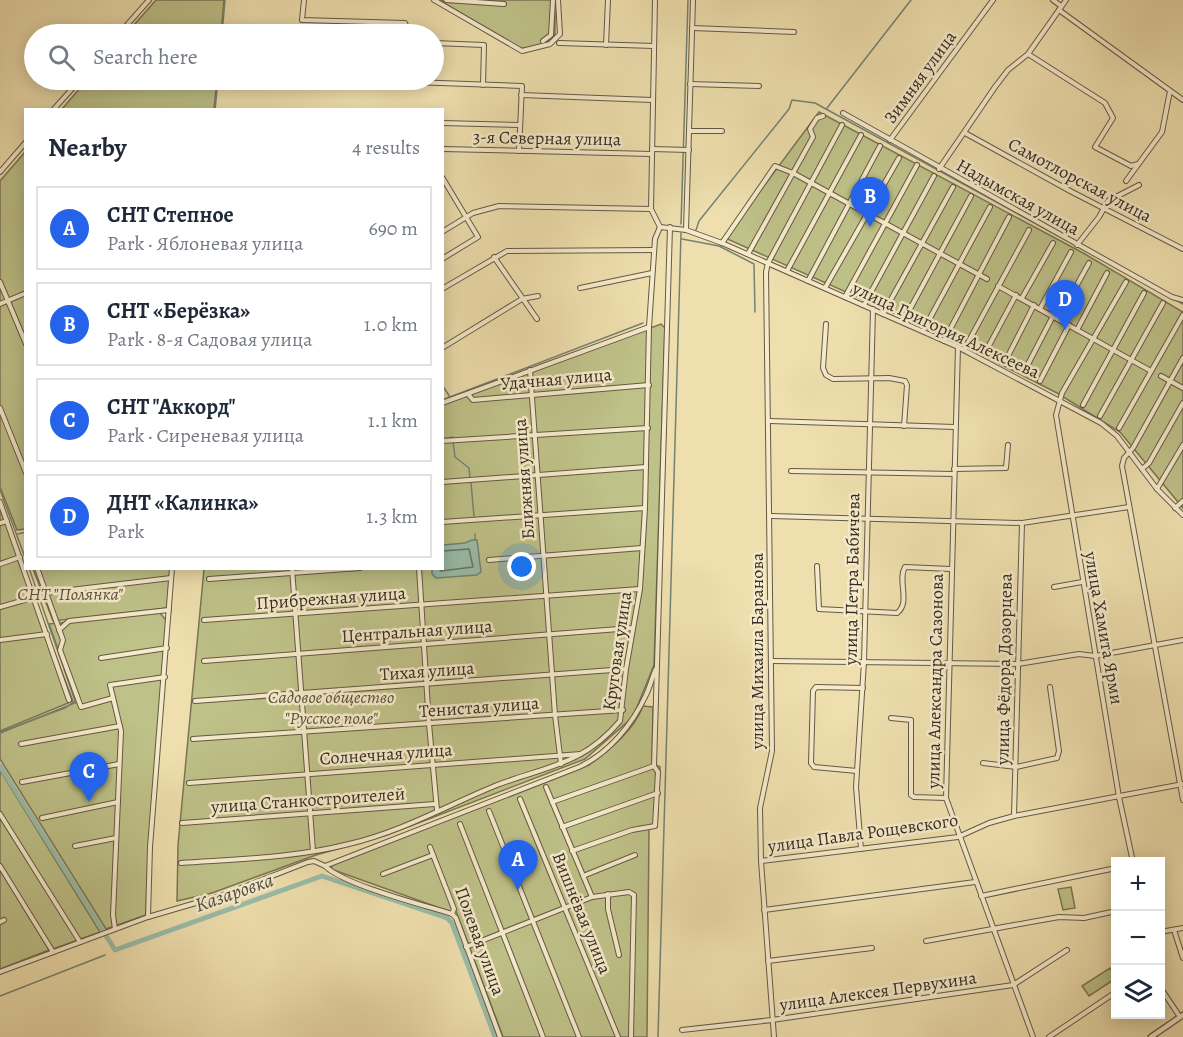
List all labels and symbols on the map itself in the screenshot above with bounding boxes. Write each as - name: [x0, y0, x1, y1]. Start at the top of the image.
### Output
- street label: Зимняя улица: [878, 25, 962, 128]
- street label: 3-я Северная улица: [473, 125, 622, 151]
- street label: Самотлорская улица: [1004, 132, 1157, 228]
- street label: Надымская улица: [952, 153, 1085, 241]
- pin: B: [850, 178, 890, 227]
- street label: улица Григория Алексеева: [848, 276, 1044, 384]
- pin: D: [1046, 280, 1084, 330]
- street label: Удачная улица: [499, 362, 613, 396]
- street label: Ближняя улица: [508, 417, 540, 540]
- street label: улица Петра Бабичева: [838, 492, 866, 666]
- street label: улица Хамита Ярми: [1079, 549, 1129, 706]
- your location: [507, 552, 536, 581]
- street label: улица Михаила Баранова: [745, 552, 769, 750]
- street label: улица Александра Сазонова: [921, 572, 949, 790]
- street label: улица Фёдора Дозорцева: [990, 572, 1018, 766]
- street label: Прибрежная улица: [255, 581, 407, 615]
- park label: СНТ "Полянка": [17, 582, 123, 606]
- street label: Круговая улица: [597, 589, 637, 712]
- street label: Центральная улица: [341, 614, 494, 648]
- street label: Тихая улица: [379, 656, 476, 686]
- park label: Садовое общество "Русское поле": [268, 685, 394, 730]
- street label: Тенистая улица: [418, 691, 541, 723]
- street label: Солнечная улица: [319, 737, 454, 771]
- pin: C: [70, 752, 109, 802]
- street label: улица Станкостроителей: [209, 781, 406, 819]
- street label: улица Павла Рощевского: [765, 808, 960, 858]
- pin: A: [498, 840, 538, 890]
- street label: Вишнёвая улица: [547, 848, 618, 978]
- water label: Казаровка: [191, 866, 277, 919]
- street label: Полевая улица: [449, 883, 511, 999]
- street label: улица Алексея Первухина: [777, 965, 979, 1017]

